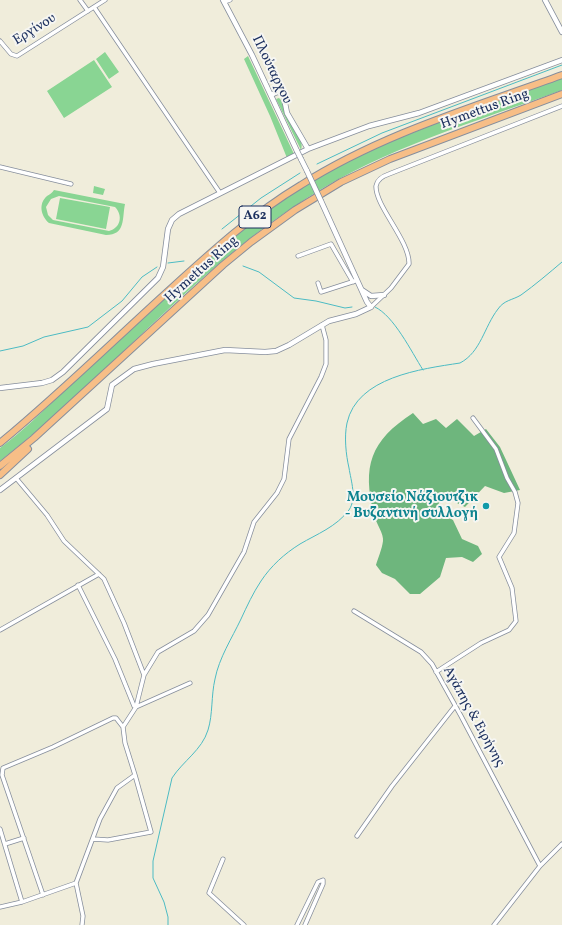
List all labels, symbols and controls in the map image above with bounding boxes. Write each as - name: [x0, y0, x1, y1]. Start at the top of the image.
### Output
- street label: Εργίνου: [10, 10, 60, 50]
- street label: Πλούταρχου: [247, 33, 295, 107]
- street label: Hymettus Ring: [439, 86, 531, 134]
- road number: Α62: [239, 206, 271, 228]
- street label: Hymettus Ring: [162, 233, 242, 307]
- place label: Μουσείο Νάζιουτζικ - Βυζαντινή συλλογή: [345, 490, 478, 522]
- marker: Μουσείο Νάζιουτζικ - Βυζαντινή συλλογή: [481, 501, 491, 511]
- street label: Αγάπης & Ειρήνης: [438, 664, 508, 770]

